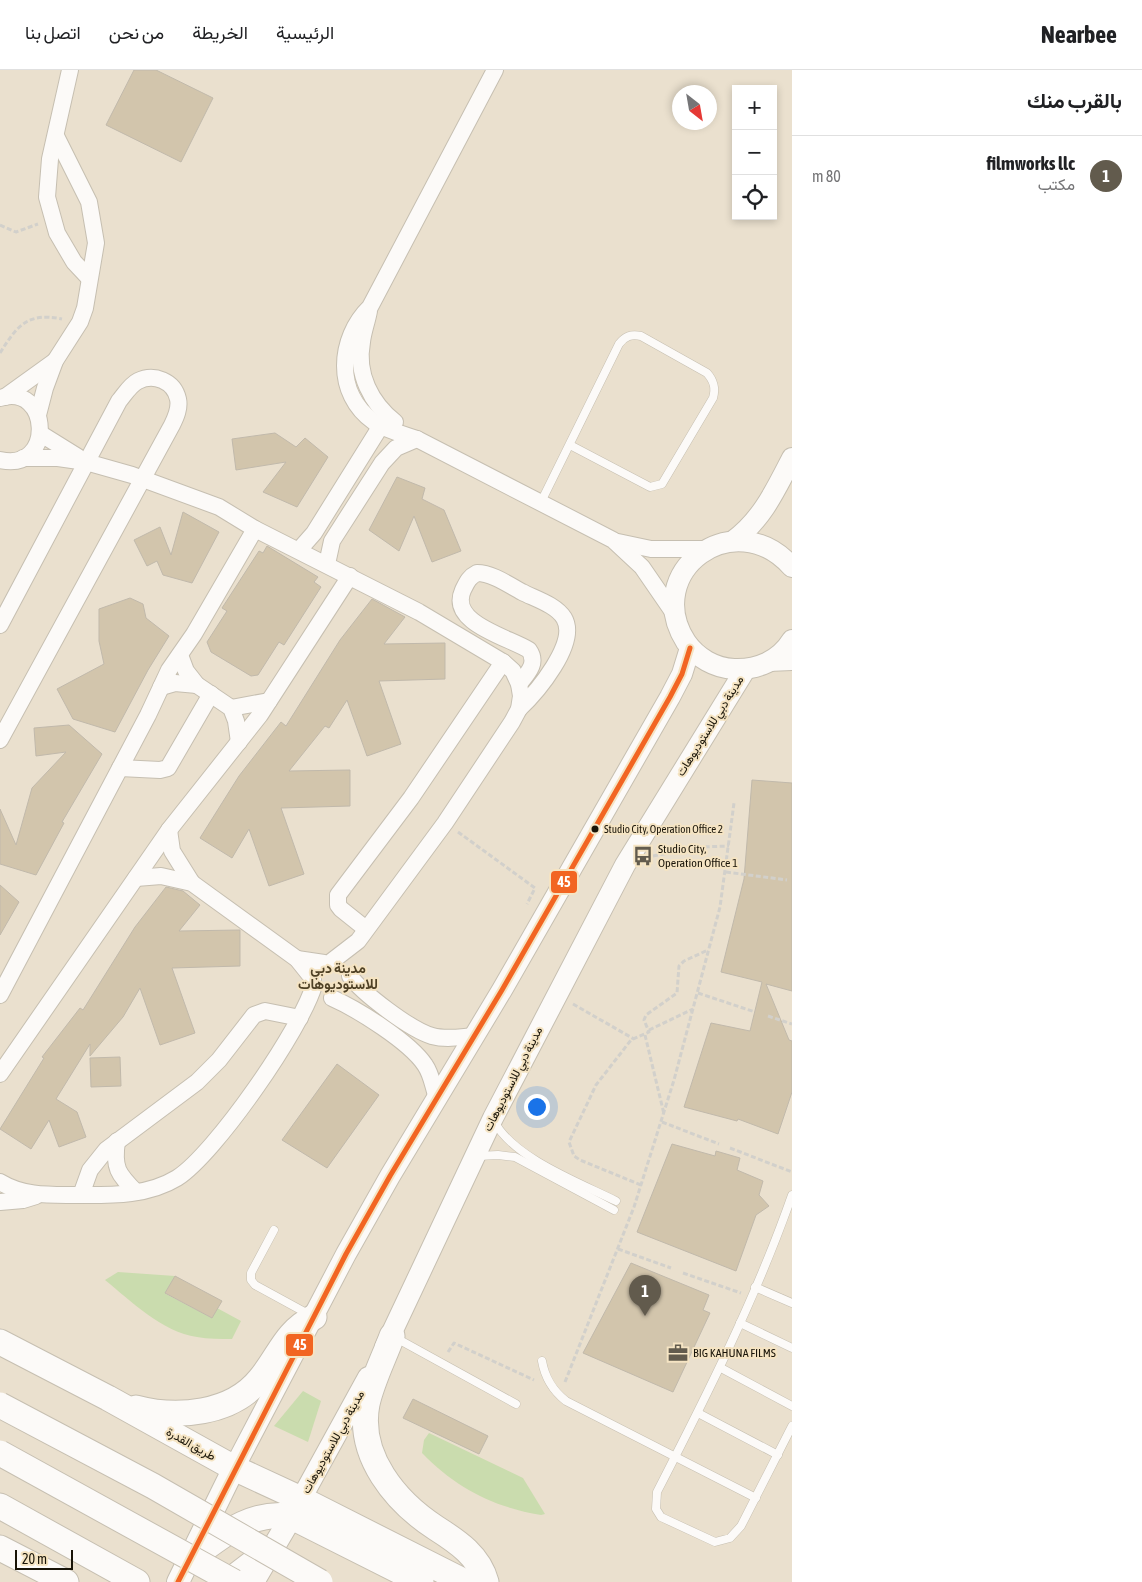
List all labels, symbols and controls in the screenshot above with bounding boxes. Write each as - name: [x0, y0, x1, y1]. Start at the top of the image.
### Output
- text: Nearbee: [1041, 21, 1117, 48]
- text: اتصل بنا: [25, 22, 81, 43]
- text: من نحن: [109, 22, 164, 43]
- text: الخريطة: [192, 22, 248, 43]
- text: الرئيسية: [276, 22, 334, 43]
- north arrow: [672, 85, 717, 130]
- map controls: [732, 85, 777, 220]
- button: +: [732, 85, 777, 130]
- text: بالقرب منك: [1027, 88, 1122, 112]
- button: −: [732, 130, 777, 175]
- text: filmworks llc: [986, 152, 1075, 174]
- text: 80 m: [812, 167, 841, 185]
- text: 1: [1102, 167, 1110, 185]
- button: locate: [732, 175, 777, 220]
- text: مكتب: [1038, 175, 1075, 193]
- street label: مدينة دبي للاستوديوهات: [673, 673, 749, 780]
- place label: Studio City, Operation Office 2: [604, 823, 723, 835]
- marker: Studio City, Operation Office 2: [590, 824, 600, 834]
- place label: Studio City, Operation Office 1: [658, 842, 738, 870]
- bus stop icon: Studio City, Operation Office 1: [632, 845, 654, 867]
- line badge: 45: [550, 870, 578, 894]
- text: 45: [556, 874, 571, 890]
- district label: مدينة دبي للاستوديوهات: [298, 960, 378, 993]
- street label: مدينة دبي للاستوديوهات: [481, 1024, 548, 1135]
- your location: [524, 1094, 550, 1120]
- pin: 1: [629, 1275, 661, 1316]
- line badge: 45: [285, 1333, 314, 1357]
- text: 45: [292, 1337, 307, 1353]
- office icon: BIG KAHUNA FILMS: [667, 1342, 689, 1364]
- place label: BIG KAHUNA FILMS: [693, 1346, 776, 1360]
- street label: مدينة دبي للاستوديوهات: [299, 1388, 370, 1497]
- street label: طريق القدرة: [163, 1425, 218, 1464]
- scale bar: [15, 1547, 72, 1570]
- text: 20 m: [22, 1551, 47, 1567]

